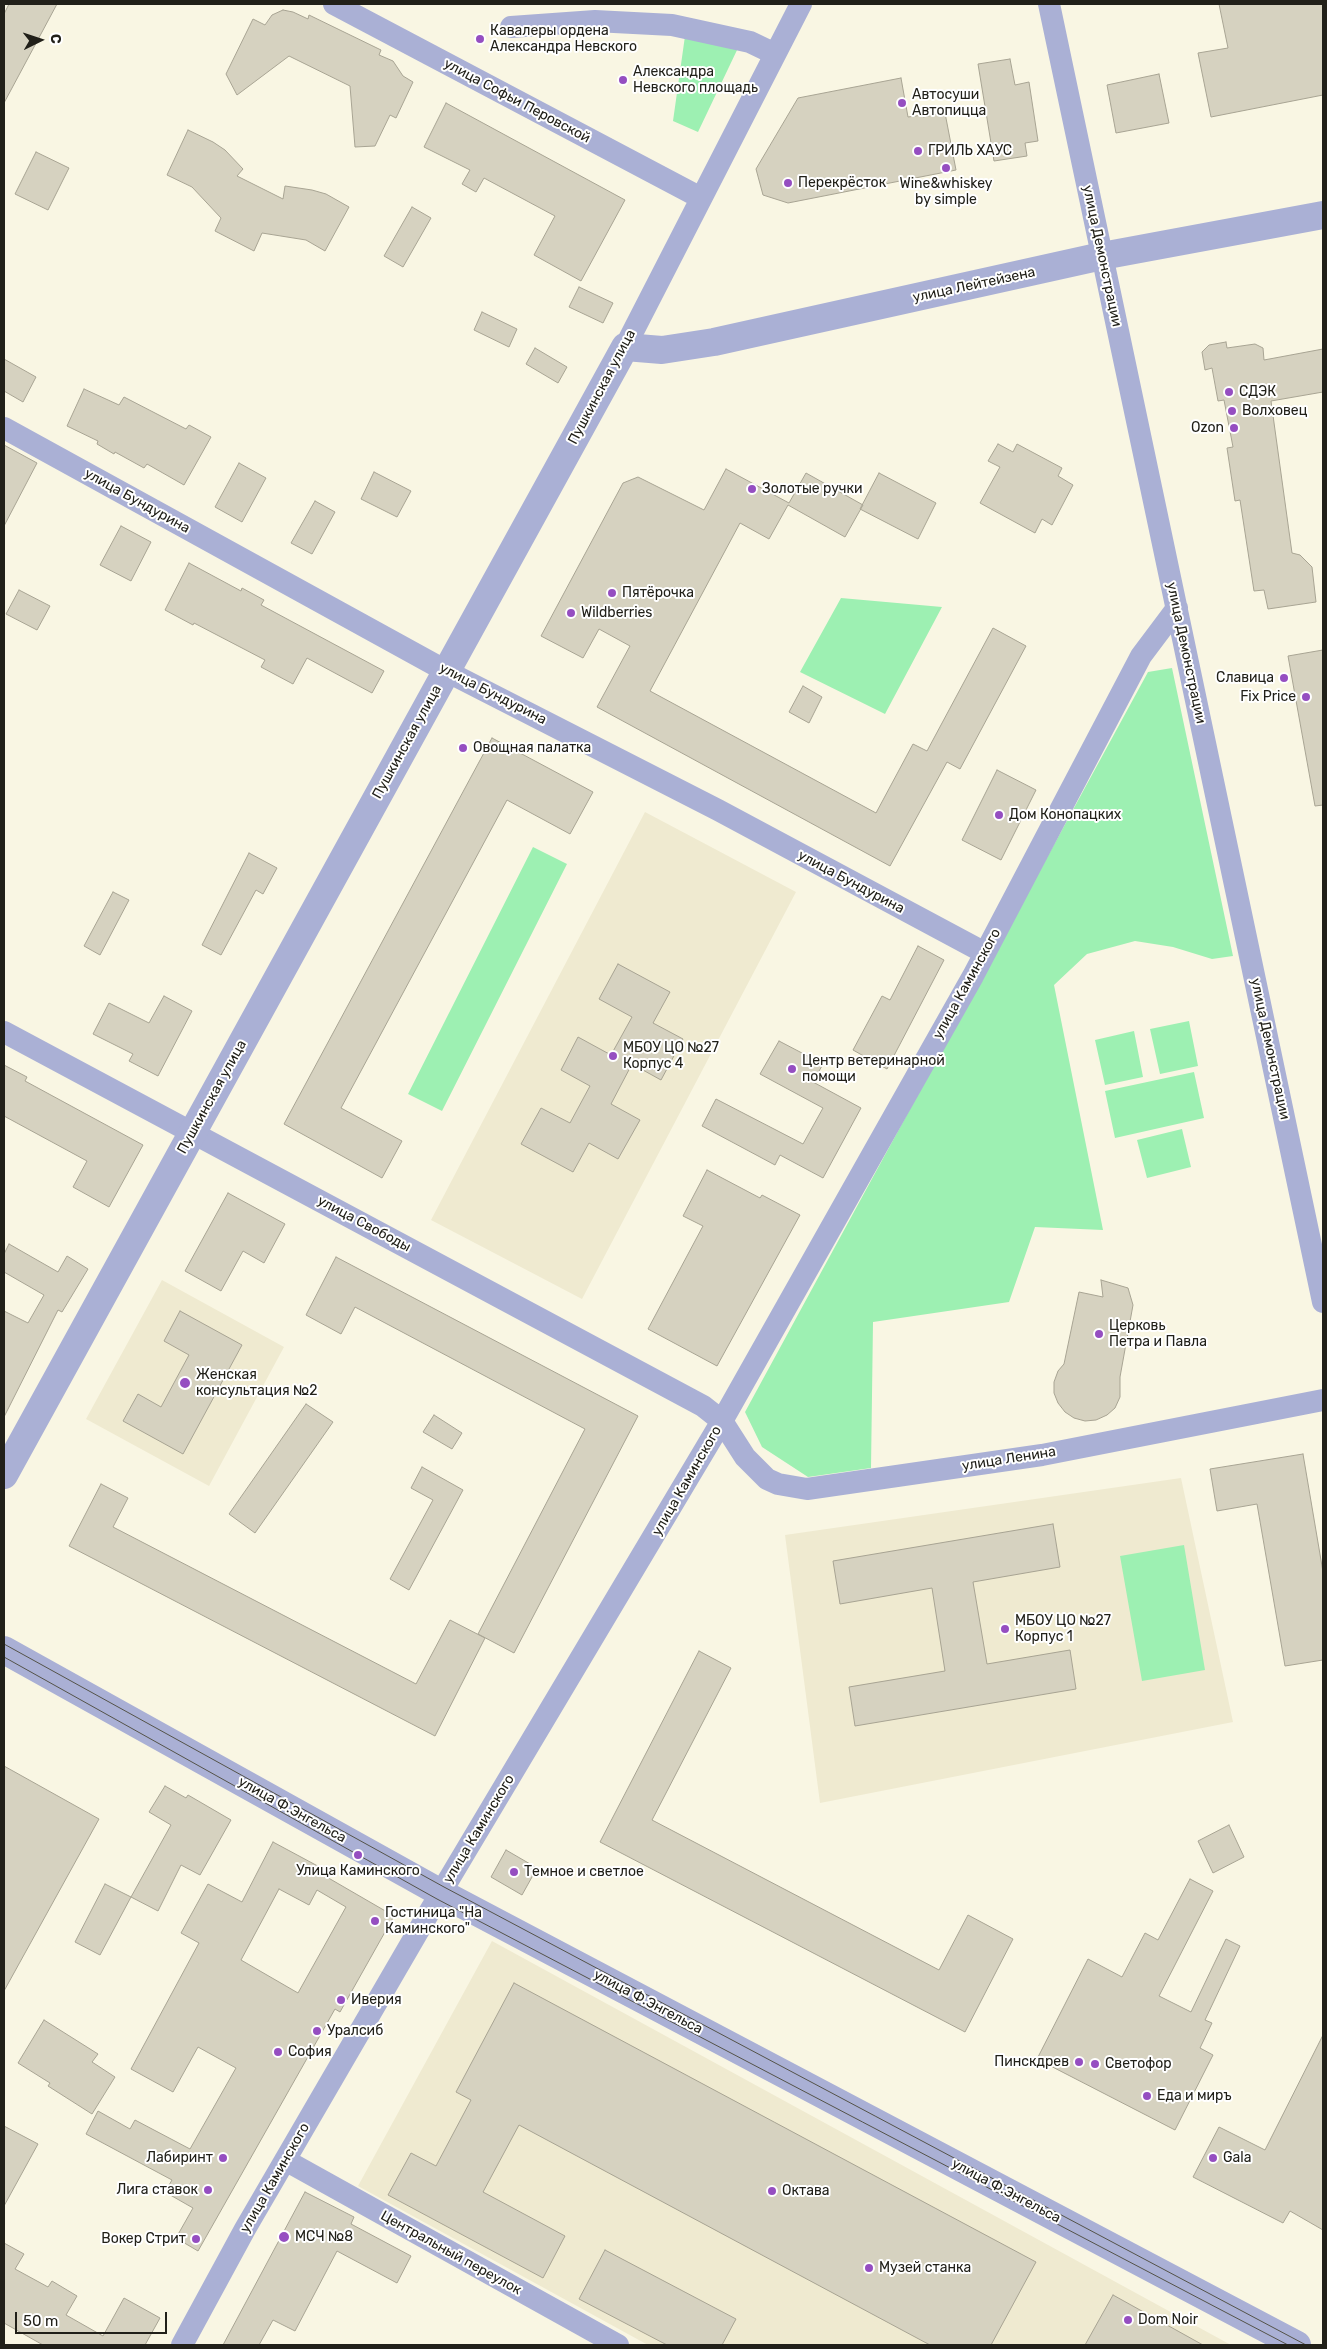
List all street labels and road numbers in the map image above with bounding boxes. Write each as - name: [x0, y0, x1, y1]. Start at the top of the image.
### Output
- street label: улица Софьи Перовской: [441, 55, 593, 147]
- street label: улица Демонстрации: [1079, 184, 1125, 328]
- street label: улица Лейтейзена: [911, 264, 1037, 306]
- street label: Пушкинская улица: [565, 327, 639, 447]
- street label: улица Бундурина: [81, 465, 193, 537]
- street label: улица Демонстрации: [1163, 581, 1209, 725]
- street label: улица Бундурина: [437, 660, 549, 728]
- street label: Пушкинская улица: [369, 682, 445, 802]
- street label: улица Бундурина: [795, 847, 907, 917]
- street label: улица Каминского: [930, 926, 1004, 1042]
- street label: улица Демонстрации: [1247, 977, 1293, 1121]
- street label: Пушкинская улица: [174, 1037, 250, 1157]
- street label: улица Свободы: [314, 1192, 414, 1256]
- street label: улица Каминского: [649, 1423, 725, 1539]
- street label: улица Ленина: [961, 1443, 1057, 1475]
- street label: улица Каминского: [440, 1772, 518, 1886]
- street label: улица Ф.Энгельса: [235, 1773, 349, 1847]
- street label: улица Ф.Энгельса: [591, 1966, 705, 2038]
- street label: улица Каминского: [237, 2120, 313, 2236]
- street label: улица Ф.Энгельса: [949, 2155, 1063, 2227]
- street label: Центральный переулок: [378, 2207, 524, 2299]

